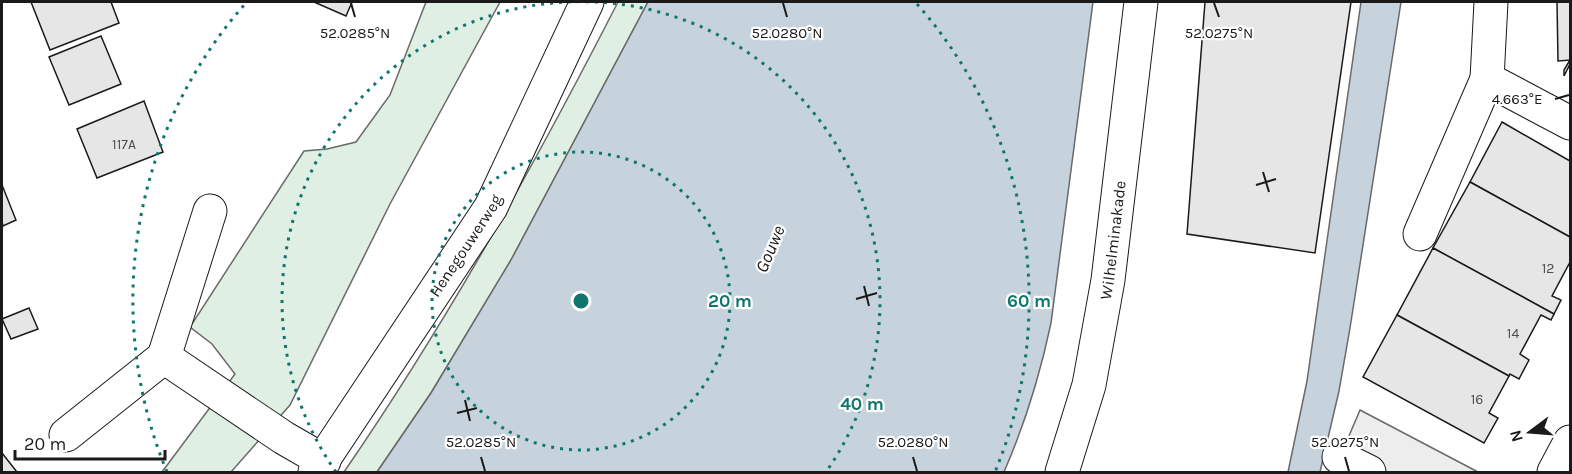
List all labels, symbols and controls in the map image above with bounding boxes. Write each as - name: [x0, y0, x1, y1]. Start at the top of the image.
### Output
- text: 52.0285°N: [320, 24, 390, 42]
- text: 52.0280°N: [752, 24, 822, 42]
- text: 52.0275°N: [1185, 24, 1253, 42]
- text: 4.663°E: [1492, 90, 1542, 108]
- house number: 117A: [112, 136, 136, 153]
- street label: Wilhelminakade: [1096, 180, 1130, 301]
- street label: Henegouwerweg: [425, 191, 506, 300]
- water label: Gouwe: [750, 222, 790, 276]
- house number: 12: [1542, 260, 1554, 277]
- text: 20 m: [708, 290, 752, 312]
- text: 60 m: [1007, 290, 1051, 312]
- centre of rings: [571, 291, 591, 311]
- house number: 14: [1507, 325, 1519, 342]
- house number: 16: [1471, 391, 1483, 408]
- text: 40 m: [840, 393, 884, 415]
- north arrow: [1500, 402, 1560, 462]
- scale bar: [15, 423, 165, 461]
- text: N: [1505, 428, 1527, 444]
- text: 20 m: [24, 433, 66, 455]
- text: 52.0285°N: [446, 433, 516, 451]
- text: 52.0280°N: [878, 433, 948, 451]
- text: 52.0275°N: [1311, 433, 1379, 451]

